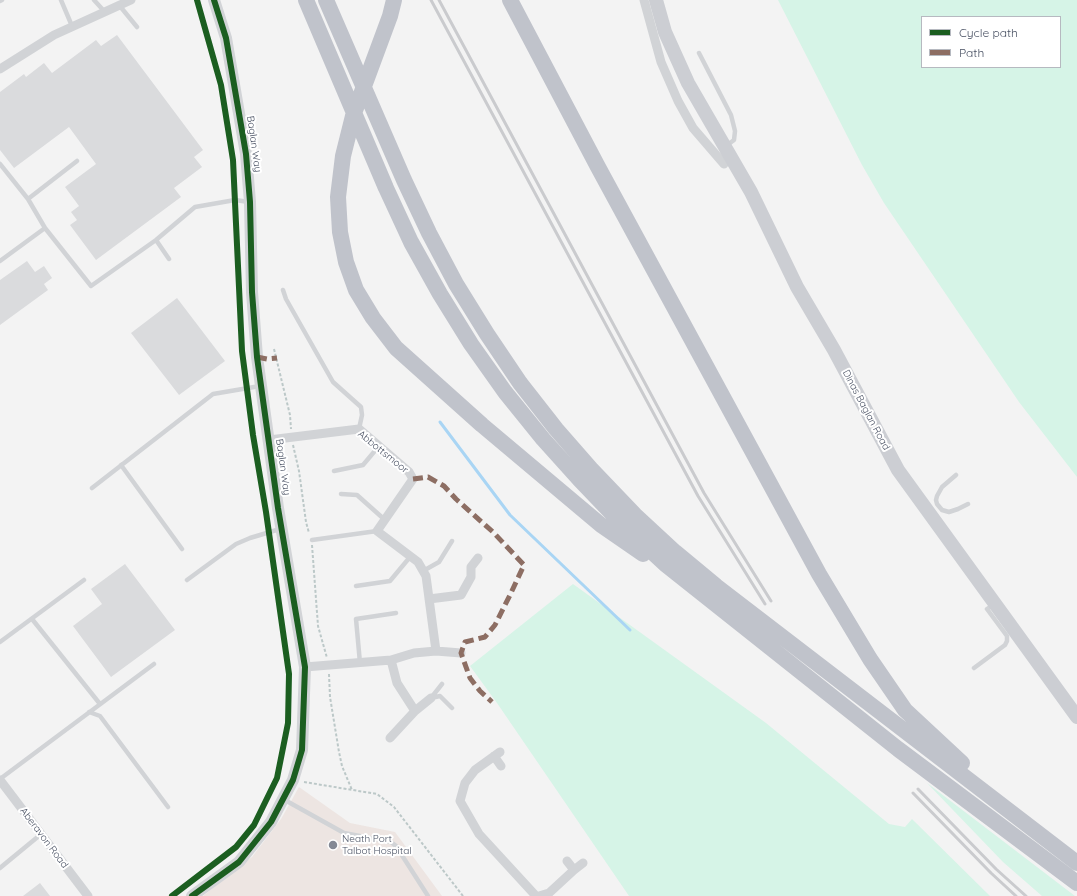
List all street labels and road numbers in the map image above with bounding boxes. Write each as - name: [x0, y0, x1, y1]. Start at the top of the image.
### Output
- street label: Baglan Way: [244, 115, 264, 173]
- street label: Dinas Baglan Road: [840, 368, 892, 452]
- street label: Abbottsmoor: [355, 428, 411, 476]
- street label: Baglan Way: [273, 438, 293, 496]
- street label: Aberavon Road: [17, 805, 71, 871]

